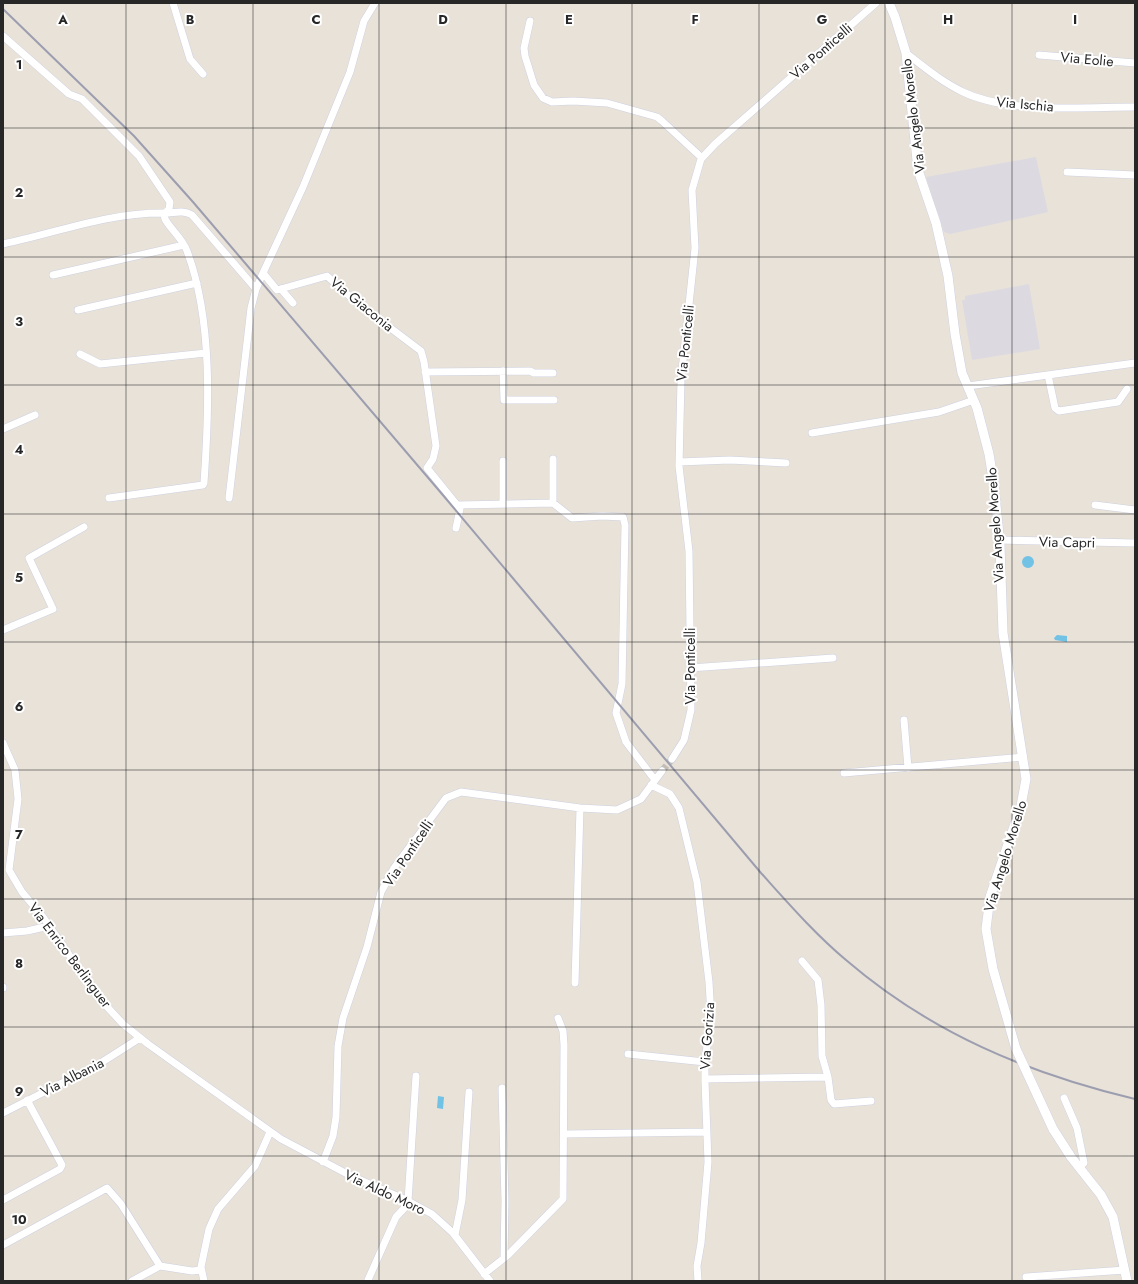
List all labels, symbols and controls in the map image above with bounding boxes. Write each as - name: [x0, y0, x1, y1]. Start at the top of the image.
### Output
- text: A: [57, 10, 68, 29]
- text: B: [186, 10, 195, 29]
- text: C: [311, 10, 321, 29]
- text: D: [438, 10, 448, 29]
- text: E: [565, 10, 573, 29]
- text: F: [691, 10, 699, 29]
- text: G: [817, 10, 828, 29]
- text: H: [943, 10, 953, 29]
- text: I: [1073, 10, 1077, 29]
- street label: Via Ponticelli: [785, 18, 857, 84]
- street label: Via Eolie: [1060, 47, 1114, 71]
- text: 1: [16, 55, 22, 74]
- street label: Via Angelo Morello: [896, 57, 930, 175]
- street label: Via Ischia: [996, 92, 1054, 116]
- text: 2: [15, 183, 23, 202]
- street label: Via Giaconia: [326, 272, 398, 336]
- street label: Via Ponticelli: [671, 304, 699, 382]
- text: 3: [15, 312, 23, 331]
- text: 4: [14, 440, 24, 459]
- street label: Via Angelo Morello: [981, 466, 1009, 583]
- street label: Via Capri: [1039, 532, 1095, 552]
- text: 5: [15, 568, 23, 587]
- street label: Via Ponticelli: [680, 627, 700, 705]
- text: 6: [15, 697, 24, 716]
- street label: Via Angelo Morello: [979, 797, 1032, 914]
- street label: Via Ponticelli: [378, 815, 438, 891]
- text: 7: [15, 825, 23, 844]
- street label: Via Enrico Berlinguer: [24, 898, 116, 1012]
- text: 8: [15, 954, 23, 973]
- street label: Via Gorizia: [695, 1002, 719, 1070]
- street label: Via Albania: [37, 1052, 107, 1102]
- text: 9: [15, 1082, 24, 1101]
- street label: Via Aldo Moro: [341, 1164, 429, 1220]
- text: 10: [11, 1210, 27, 1229]

